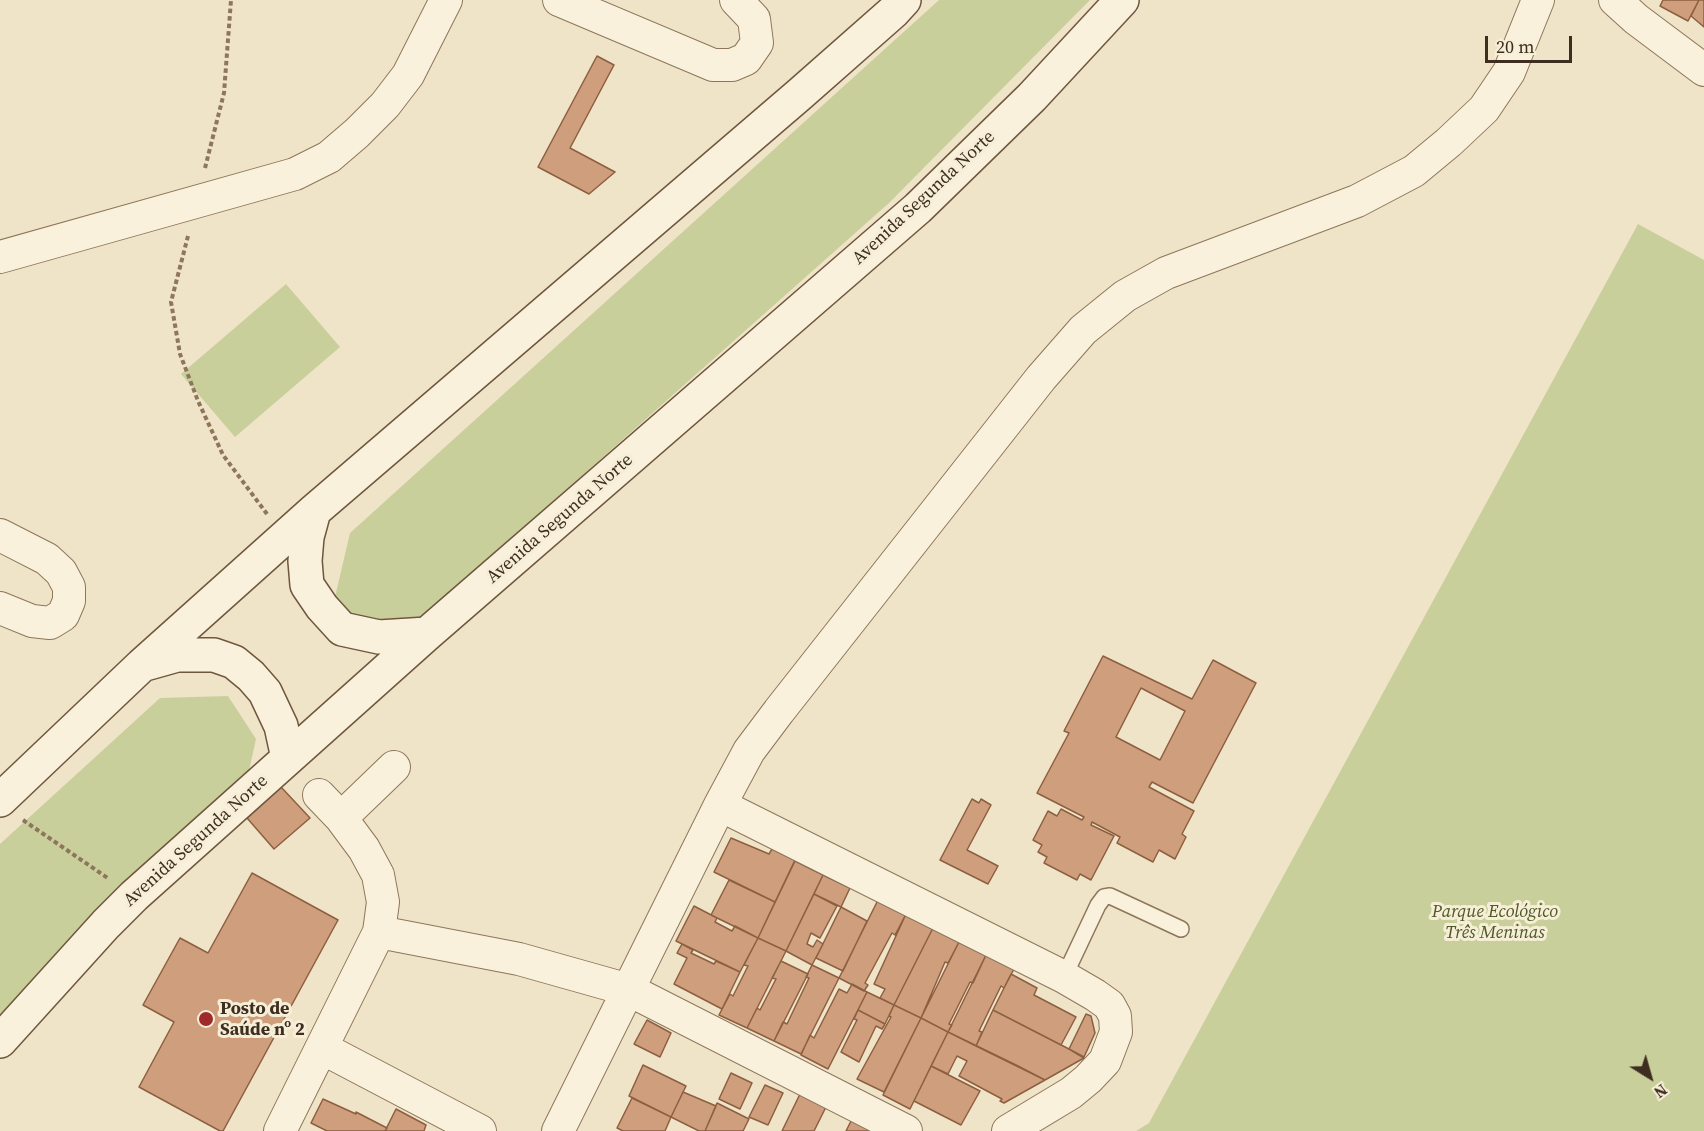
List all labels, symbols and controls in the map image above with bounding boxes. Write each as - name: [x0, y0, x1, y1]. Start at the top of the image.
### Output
- scale bar: [1488, 24, 1575, 62]
- text: 20 m: [1496, 34, 1534, 59]
- street label: Avenida Segunda Norte: [848, 126, 1000, 270]
- street label: Avenida Segunda Norte: [482, 450, 638, 588]
- street label: Avenida Segunda Norte: [119, 770, 273, 912]
- park label: Parque Ecológico Três Meninas: [1432, 901, 1558, 944]
- place label: Posto de Saúde nº 2: [220, 998, 305, 1040]
- marker: Posto de Saúde nº 2: [197, 1010, 215, 1028]
- north arrow: [1620, 1047, 1680, 1107]
- text: N: [1650, 1079, 1672, 1104]

